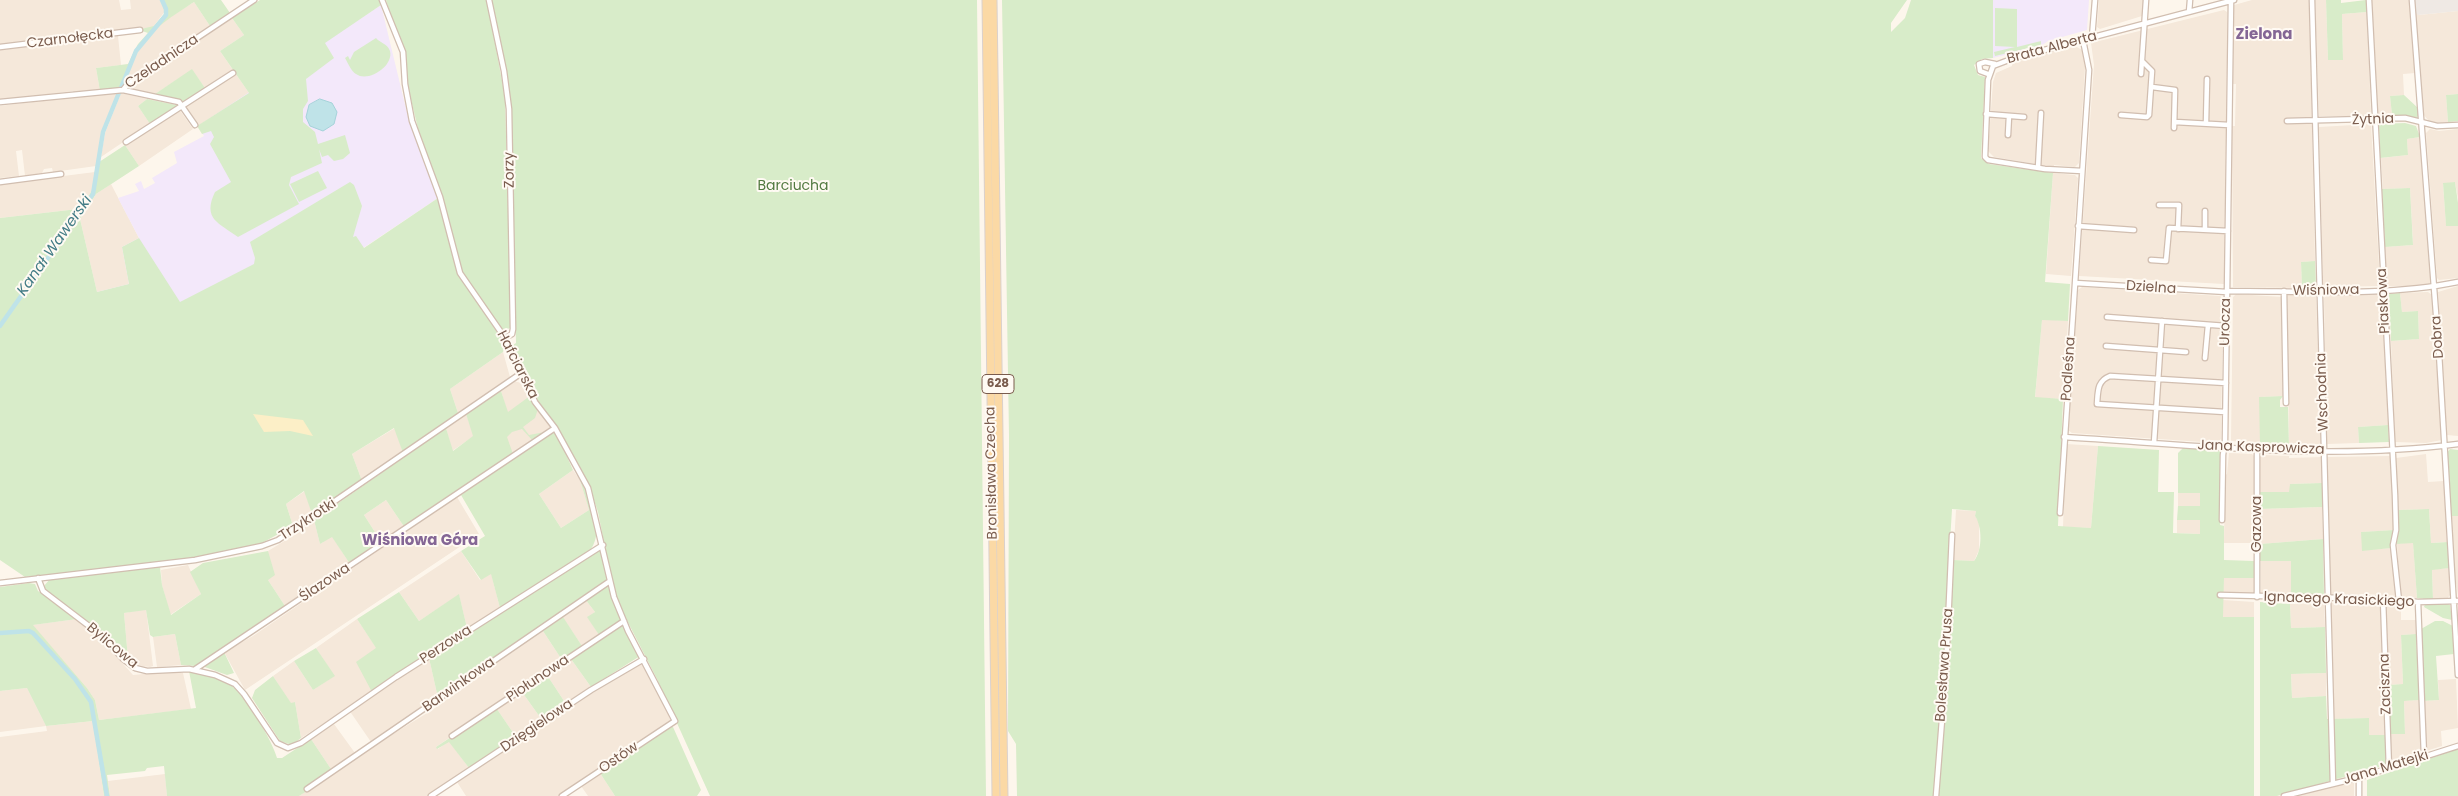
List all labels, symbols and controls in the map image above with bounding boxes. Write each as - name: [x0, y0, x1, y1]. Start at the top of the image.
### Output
- street label: Czarnołęcka: [26, 25, 114, 53]
- district label: Zielona: [2236, 26, 2292, 44]
- street label: Brata Alberta: [2005, 28, 2099, 68]
- street label: Czeladnicza: [122, 31, 202, 93]
- street label: Żytnia: [2352, 111, 2394, 129]
- street label: Zorzy: [501, 152, 519, 188]
- park label: Barciucha: [757, 178, 829, 194]
- water label: Kanał Wawerski: [14, 192, 96, 300]
- street label: Piaskowa: [2374, 268, 2394, 334]
- street label: Dzielna: [2125, 278, 2177, 298]
- street label: Wiśniowa: [2292, 282, 2360, 300]
- street label: Urocza: [2217, 298, 2235, 346]
- street label: Dobra: [2428, 315, 2448, 359]
- street label: Hafciarska: [493, 328, 541, 402]
- street label: Podleśna: [2058, 336, 2080, 402]
- street label: Wschodnia: [2313, 352, 2333, 432]
- road number: 628: [982, 374, 1014, 394]
- street label: Bronisława Czecha: [982, 406, 1002, 540]
- street label: Jana Kasprowicza: [2197, 437, 2325, 459]
- street label: Trzykrotki: [277, 495, 339, 545]
- street label: Gazowa: [2249, 496, 2265, 552]
- district label: Wiśniowa Góra: [362, 532, 478, 550]
- street label: Ślazowa: [297, 560, 353, 606]
- street label: Ignacego Krasickiego: [2263, 589, 2415, 611]
- street label: Bolesława Prusa: [1933, 608, 1957, 722]
- street label: Bylicowa: [83, 620, 141, 672]
- street label: Perzowa: [417, 622, 475, 668]
- street label: Piołunowa: [504, 652, 572, 706]
- street label: Zaciszna: [2377, 653, 2395, 715]
- street label: Barwinkowa: [420, 654, 498, 716]
- street label: Dzięgielowa: [498, 696, 576, 756]
- street label: Ostów: [596, 739, 642, 777]
- street label: Jana Matejki: [2341, 747, 2431, 789]

